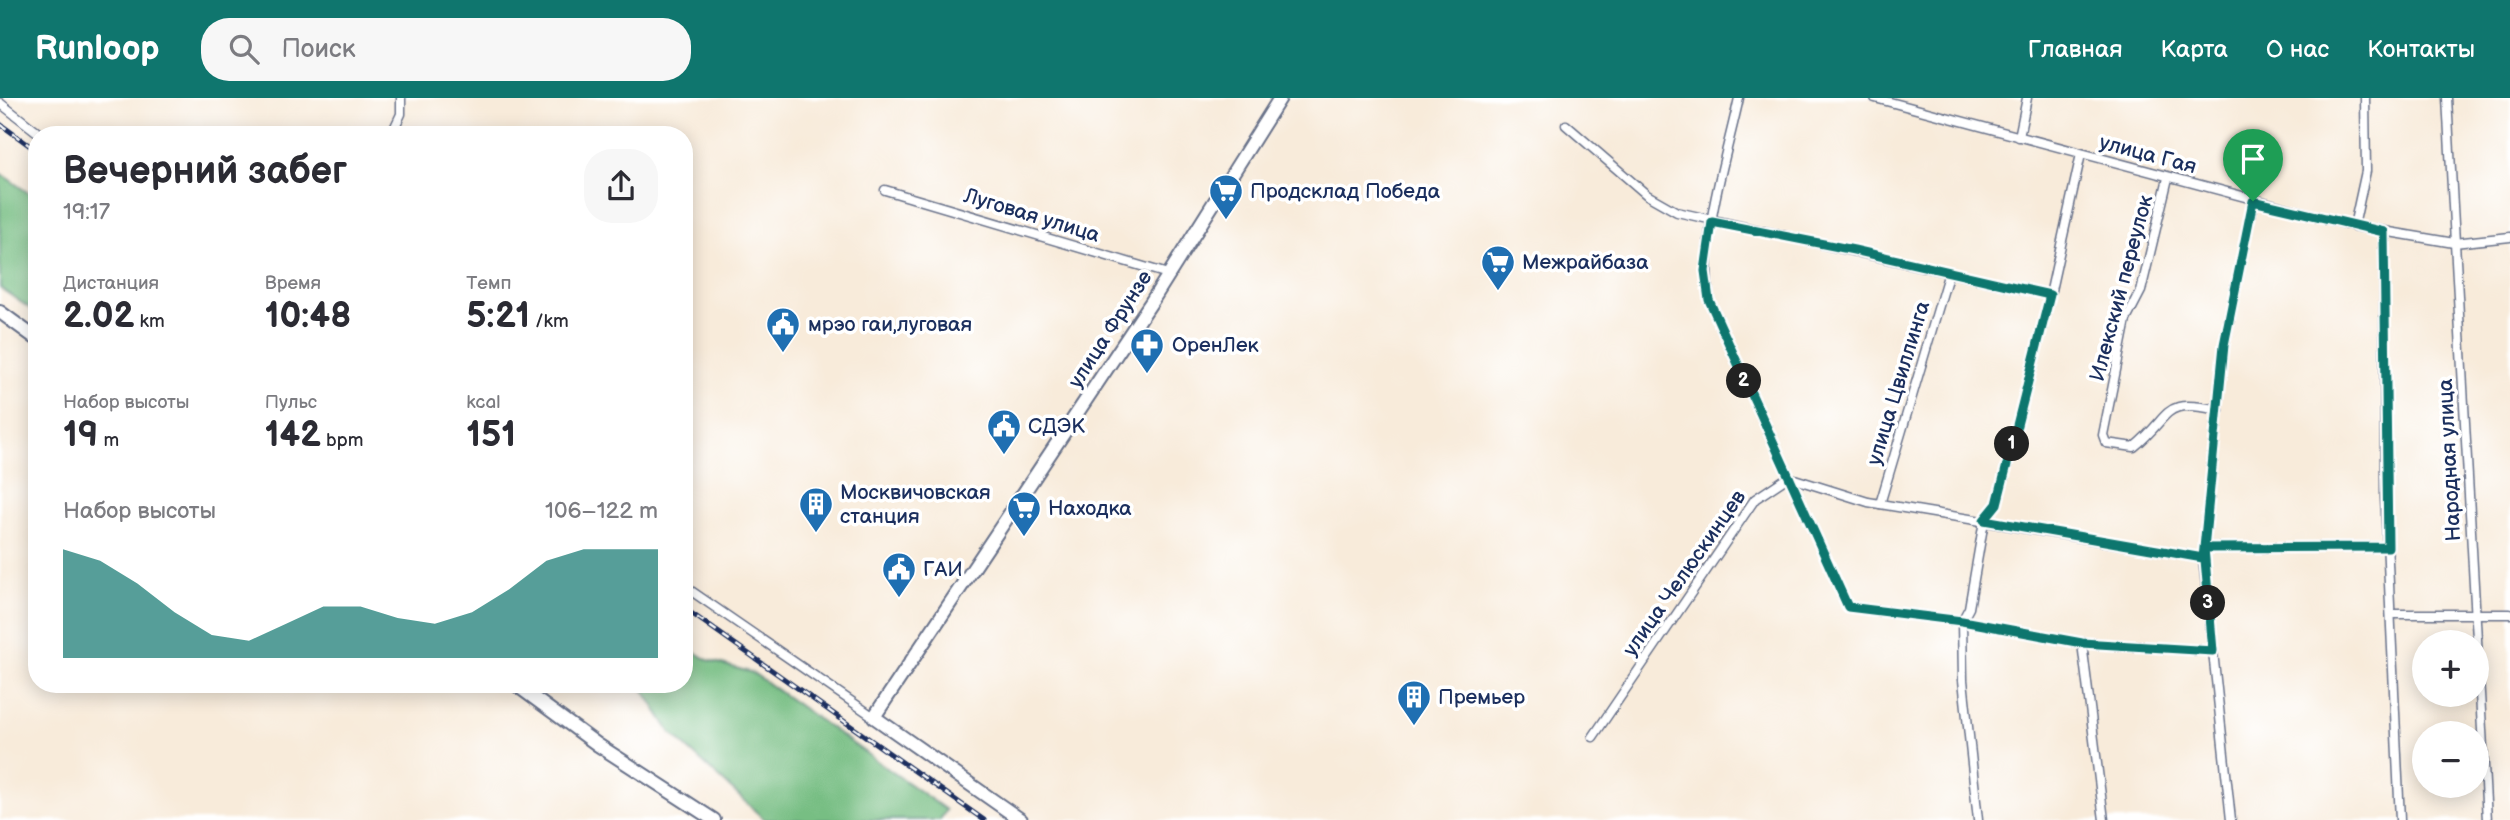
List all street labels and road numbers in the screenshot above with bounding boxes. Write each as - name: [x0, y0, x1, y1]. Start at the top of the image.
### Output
- street label: улица Гая: [2097, 130, 2199, 179]
- street label: Луговая улица: [960, 183, 1103, 248]
- street label: Илекский переулок: [2085, 192, 2158, 384]
- street label: улица Фрунзе: [1063, 266, 1158, 393]
- street label: улица Цвиллинга: [1862, 298, 1935, 468]
- street label: Народная улица: [2433, 377, 2466, 542]
- street label: улица Челюскинцев: [1618, 485, 1751, 661]

